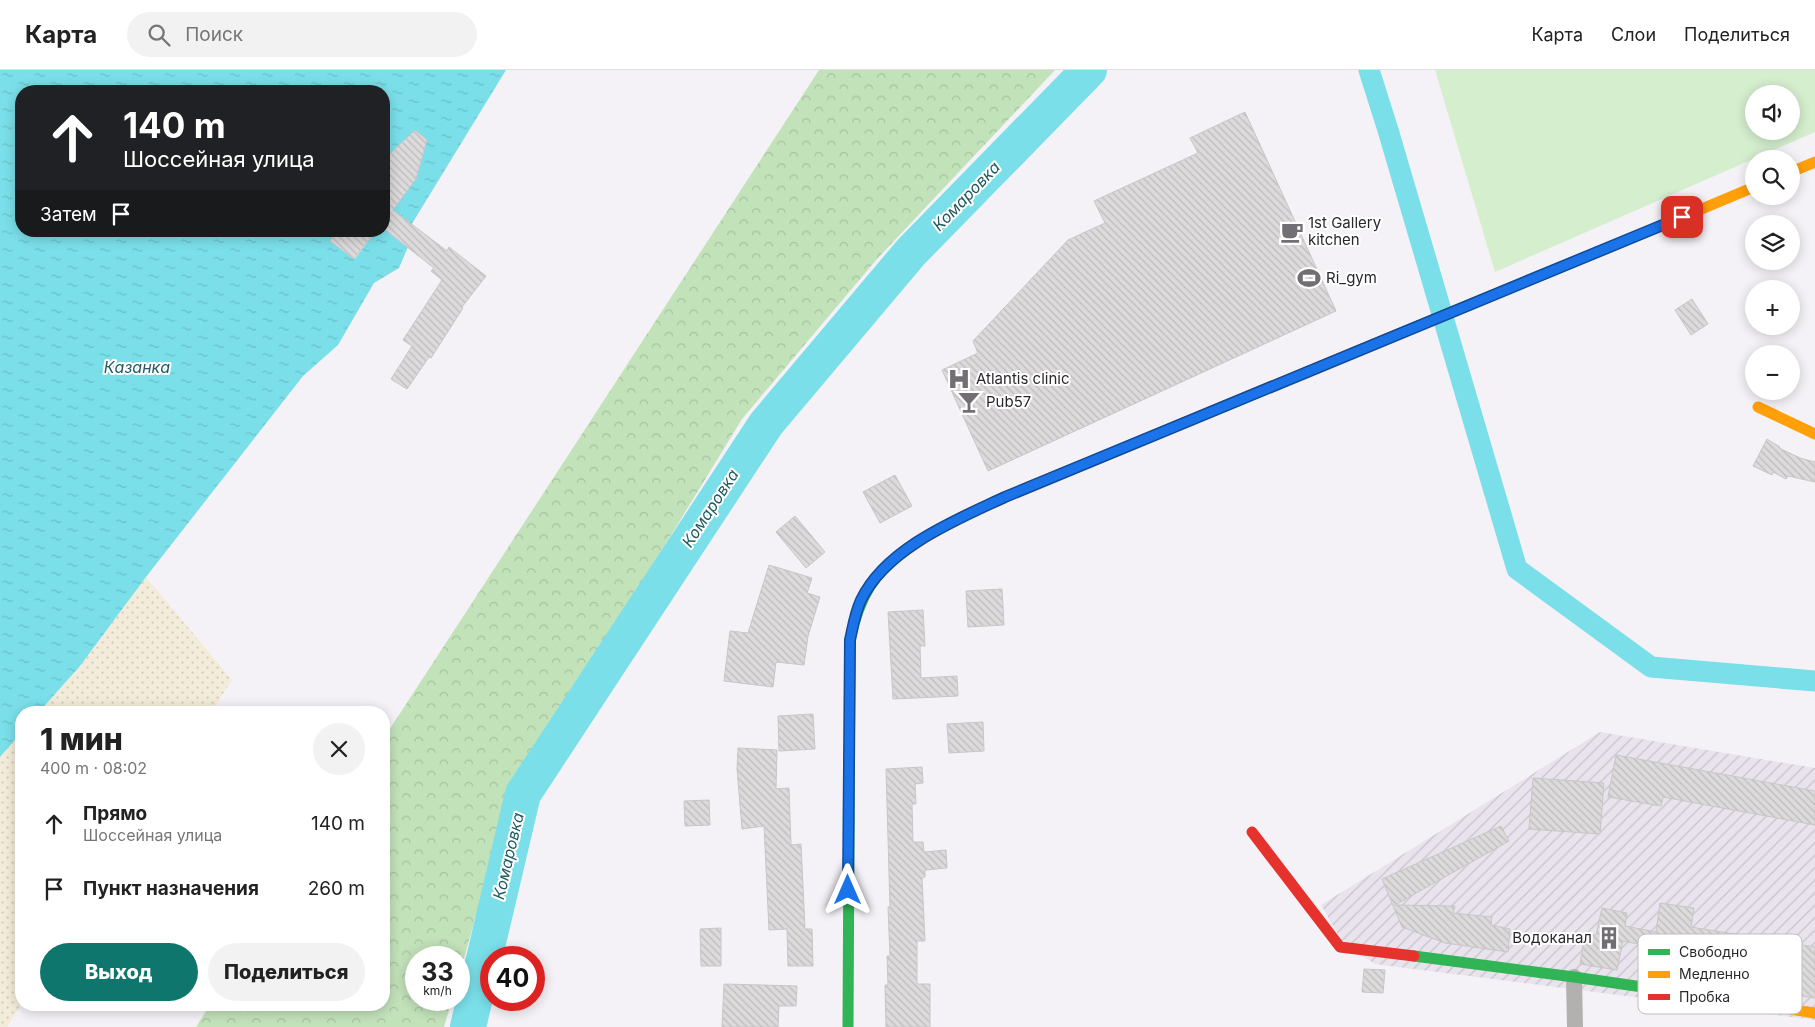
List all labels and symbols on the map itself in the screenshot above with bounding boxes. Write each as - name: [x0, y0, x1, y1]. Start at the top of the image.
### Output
- water label: Комаровка: [928, 157, 1004, 235]
- pin: [1661, 196, 1703, 238]
- place label: 1st Gallery kitchen: [1308, 213, 1382, 249]
- cafe icon: 1st Gallery kitchen: [1279, 219, 1305, 245]
- sports icon: Ri_gym: [1296, 265, 1322, 291]
- place label: Ri_gym: [1326, 268, 1377, 287]
- water label: Казанка: [104, 357, 170, 377]
- hospital icon: Atlantis clinic: [946, 366, 972, 392]
- place label: Atlantis clinic: [976, 369, 1069, 388]
- bar icon: Pub57: [956, 389, 982, 415]
- place label: Pub57: [986, 392, 1031, 411]
- water label: Комаровка: [677, 465, 743, 551]
- water label: Комаровка: [488, 810, 528, 902]
- position arrow: [821, 863, 873, 915]
- building icon: Водоканал: [1596, 925, 1622, 951]
- place label: Водоканал: [1512, 928, 1592, 947]
- legend: [1638, 934, 1802, 1014]
- text: Свободно: [1679, 943, 1748, 960]
- speed limit sign: 40: [480, 946, 545, 1011]
- text: Медленно: [1679, 965, 1750, 982]
- text: Пробка: [1679, 988, 1730, 1005]

